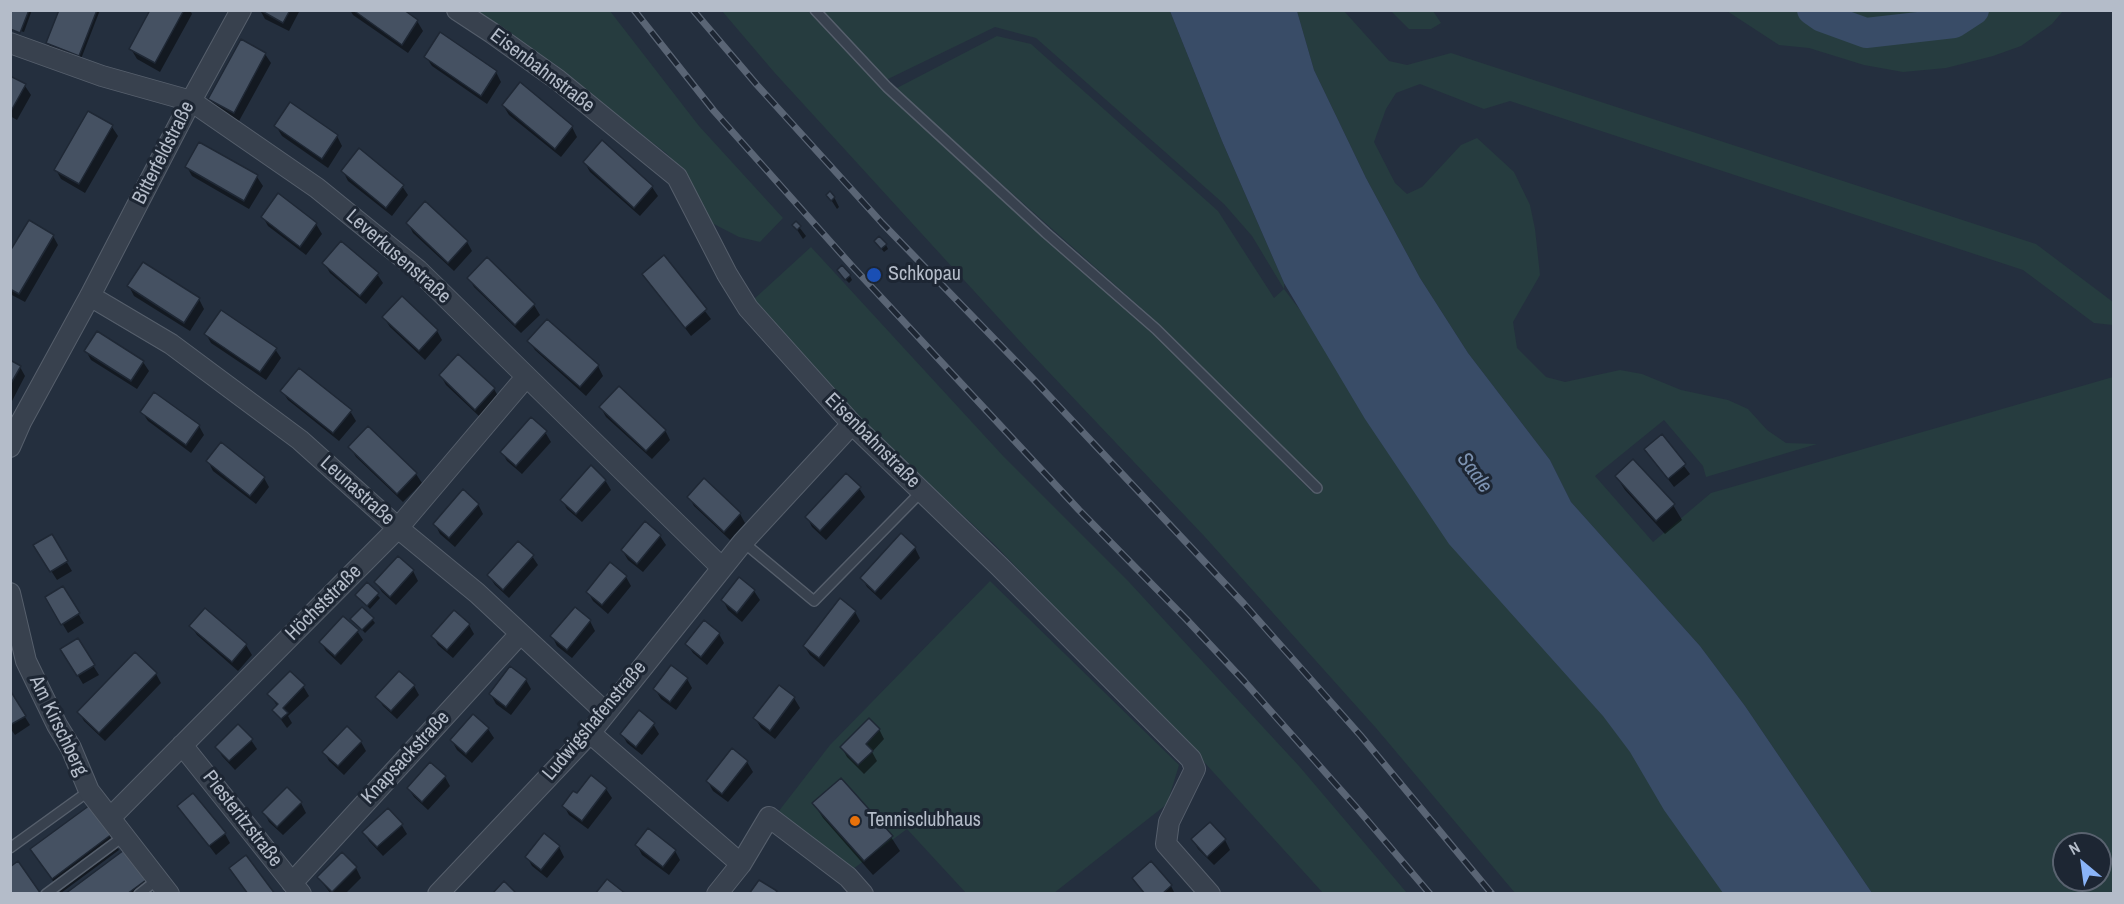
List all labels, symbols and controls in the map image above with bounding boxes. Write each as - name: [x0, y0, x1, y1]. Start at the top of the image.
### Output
- street label: Eisenbahnstraße: [485, 24, 599, 118]
- street label: Bitterfeldstraße: [128, 98, 200, 208]
- street label: Leverkusenstraße: [341, 205, 455, 309]
- place label: Schkopau: [888, 263, 961, 287]
- marker: Schkopau: [865, 266, 883, 284]
- street label: Eisenbahnstraße: [819, 388, 925, 494]
- water label: Saale: [1451, 448, 1497, 498]
- street label: Leunastraße: [315, 451, 399, 531]
- street label: Höchststraße: [281, 560, 367, 646]
- street label: Ludwigshafenstraße: [538, 656, 652, 786]
- street label: Am Kirschberg: [23, 672, 93, 780]
- street label: Knapsackstraße: [357, 706, 455, 810]
- street label: Piesteritzstraße: [197, 766, 287, 872]
- place label: Tennisclubhaus: [867, 809, 981, 833]
- marker: Tennisclubhaus: [848, 814, 862, 828]
- north arrow: [2052, 832, 2112, 892]
- text: N: [2065, 836, 2084, 860]

